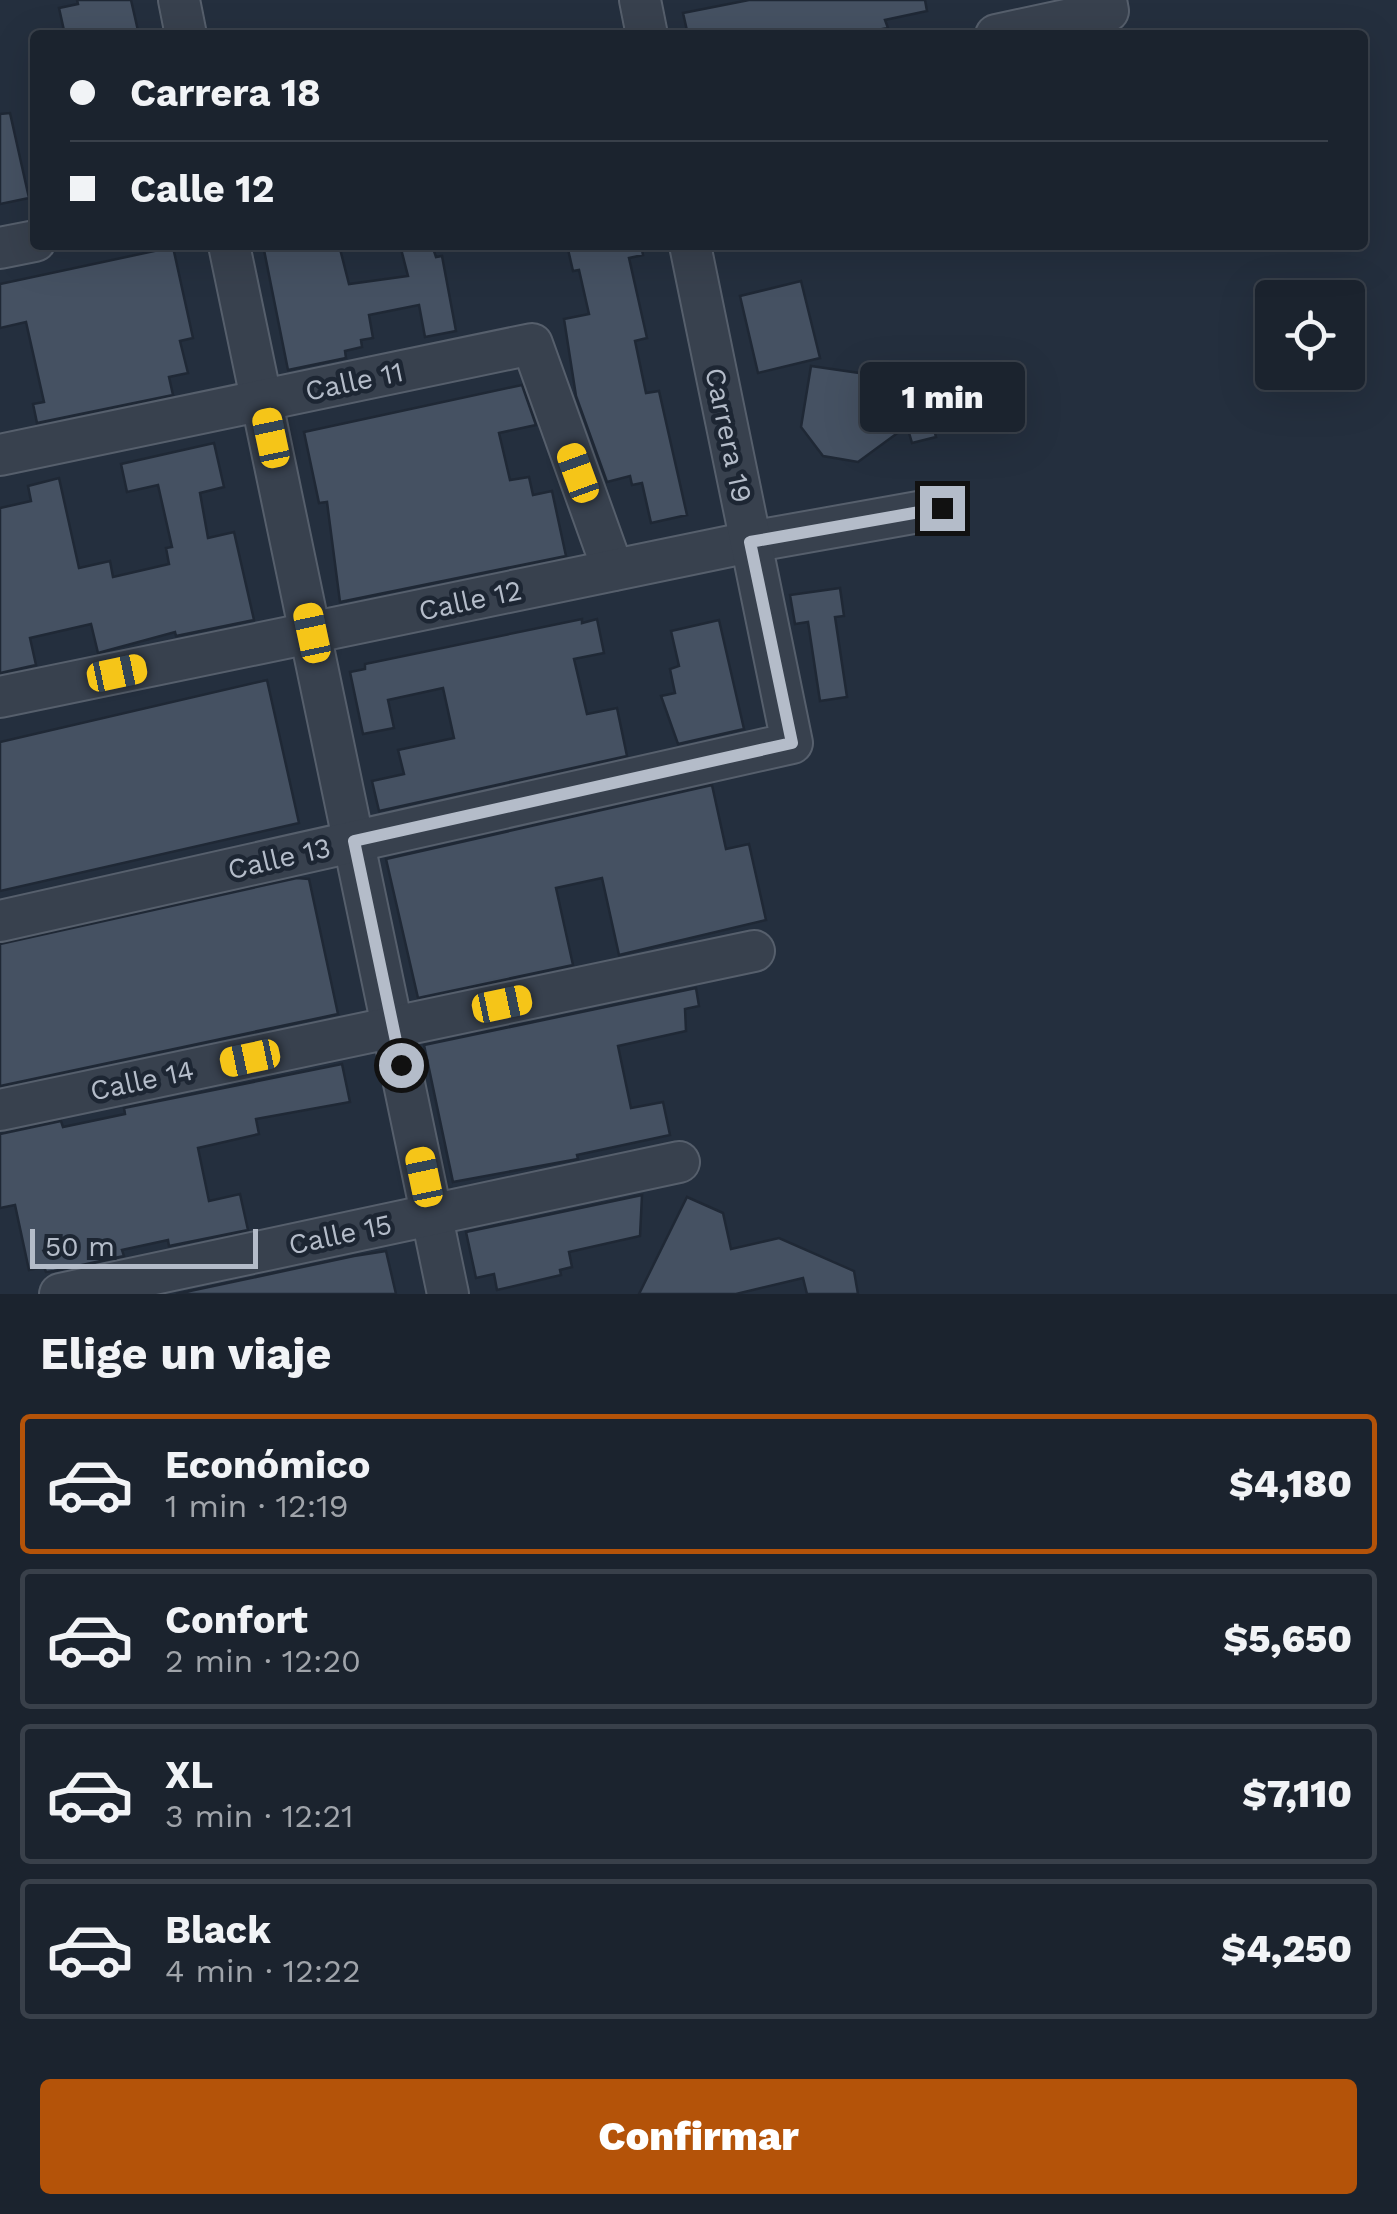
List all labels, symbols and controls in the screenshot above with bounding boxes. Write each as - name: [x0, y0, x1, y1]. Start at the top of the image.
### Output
- text: Carrera 18: [130, 71, 321, 115]
- text: Calle 12: [130, 167, 274, 211]
- map controls: [1255, 280, 1365, 390]
- button: locate: [1255, 280, 1365, 390]
- street label: Calle 11: [302, 355, 406, 408]
- callout: 1 min: [860, 363, 1024, 433]
- street label: Carrera 19: [698, 365, 759, 506]
- text: 1 min: [901, 378, 984, 416]
- car: [250, 406, 292, 470]
- car: [554, 440, 602, 506]
- route end: [920, 486, 965, 531]
- street label: Calle 12: [416, 573, 525, 628]
- car: [291, 601, 333, 665]
- car: [85, 652, 149, 694]
- street label: Calle 13: [224, 831, 334, 886]
- car: [470, 983, 534, 1025]
- car: [218, 1037, 282, 1079]
- route start: [379, 1043, 424, 1088]
- street label: Calle 14: [87, 1053, 197, 1108]
- car: [403, 1145, 445, 1209]
- street label: Calle 15: [286, 1207, 395, 1261]
- scale bar: [30, 1224, 258, 1268]
- text: 50 m: [45, 1230, 115, 1263]
- text: Elige un viaje: [40, 1327, 332, 1380]
- icon: car: [45, 1439, 135, 1529]
- text: Económico: [165, 1443, 370, 1487]
- text: $4,180: [1229, 1462, 1352, 1506]
- text: 1 min · 12:19: [165, 1487, 348, 1525]
- icon: car: [45, 1594, 135, 1684]
- text: Confort: [165, 1598, 308, 1642]
- text: $5,650: [1224, 1617, 1352, 1661]
- text: 2 min · 12:20: [165, 1642, 361, 1680]
- icon: car: [45, 1749, 135, 1839]
- text: XL: [165, 1753, 213, 1797]
- text: $7,110: [1242, 1772, 1352, 1816]
- text: 3 min · 12:21: [165, 1797, 354, 1835]
- icon: car: [45, 1904, 135, 1994]
- text: Black: [165, 1908, 271, 1952]
- text: $4,250: [1221, 1927, 1352, 1971]
- text: 4 min · 12:22: [165, 1952, 361, 1990]
- button: Confirmar: [40, 2079, 1357, 2194]

